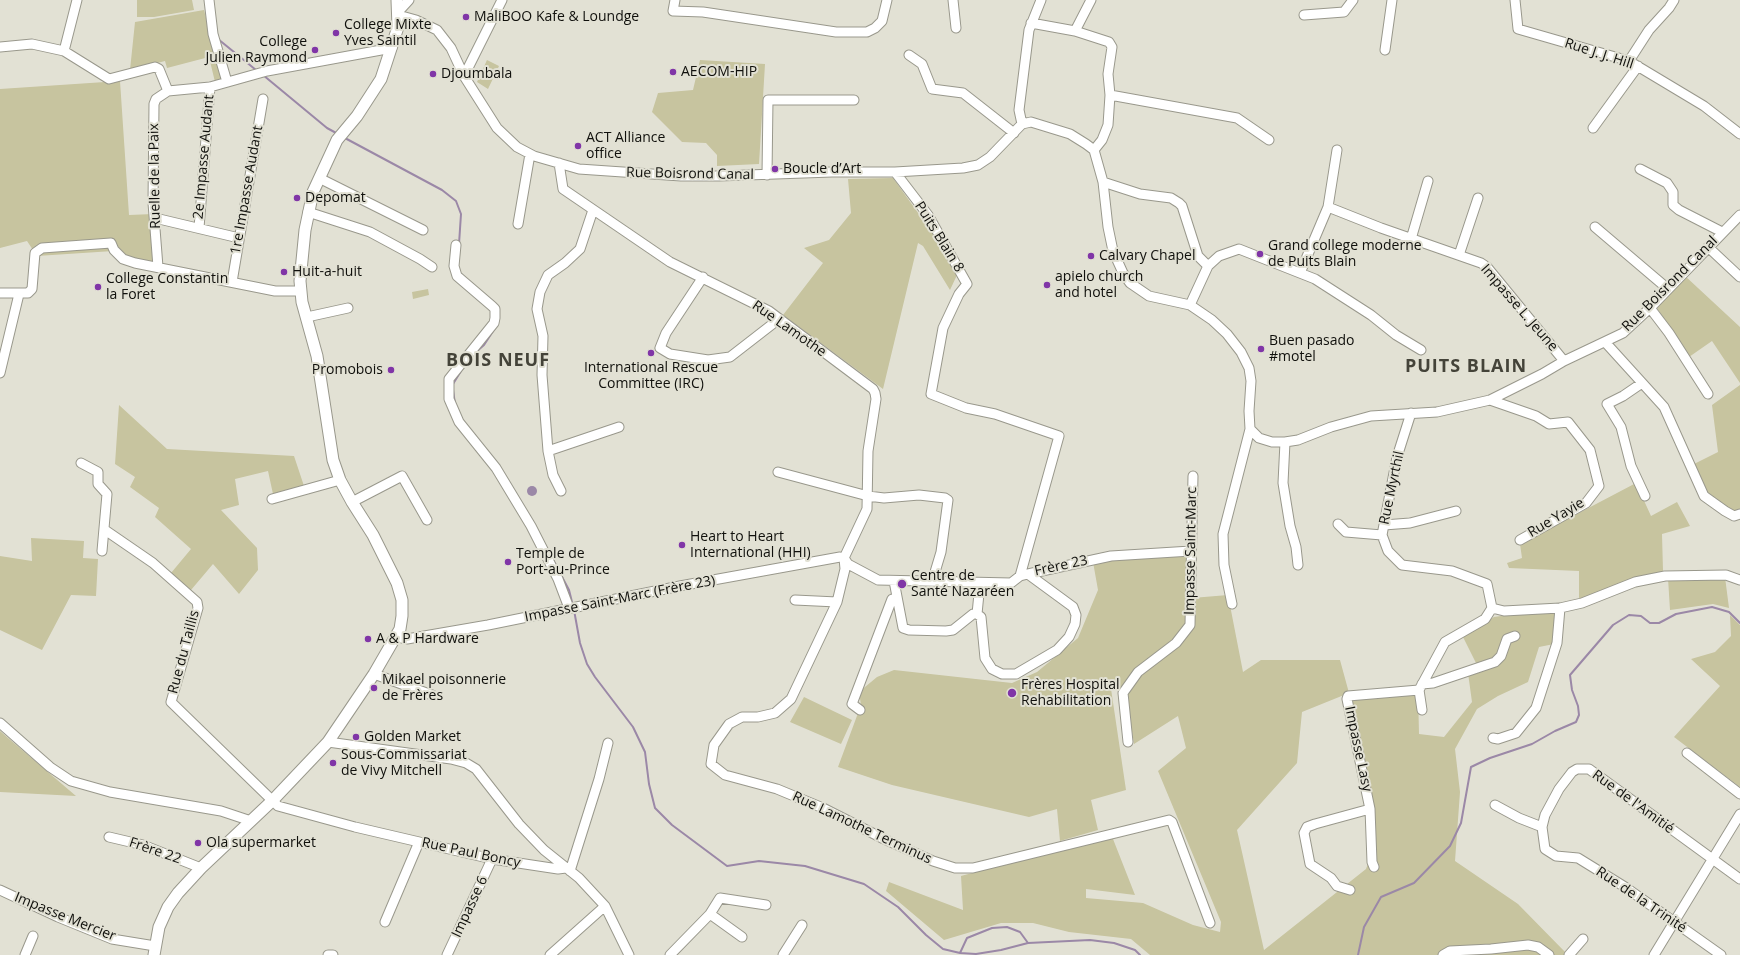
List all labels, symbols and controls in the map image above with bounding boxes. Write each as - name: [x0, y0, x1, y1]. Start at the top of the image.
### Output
- place label: MaliBOO Kafe & Loundge: [474, 9, 639, 25]
- marker: MaliBOO Kafe & Loundge: [461, 12, 471, 22]
- place label: College Mixte Yves Saintil: [344, 17, 432, 50]
- marker: College Mixte Yves Saintil: [331, 28, 341, 38]
- place label: College Julien Raymond: [206, 34, 307, 66]
- street label: Rue J. J. Hill: [1562, 35, 1636, 73]
- marker: College Julien Raymond: [310, 45, 320, 55]
- place label: AECOM-HIP: [681, 64, 757, 80]
- place label: Djoumbala: [441, 66, 512, 82]
- marker: AECOM-HIP: [668, 67, 678, 77]
- marker: Djoumbala: [428, 69, 438, 79]
- street label: 2e Impasse Audant: [190, 94, 218, 220]
- street label: Ruelle de la Paix: [146, 123, 164, 229]
- street label: 1re Impasse Audant: [227, 124, 267, 256]
- place label: ACT Alliance office: [586, 130, 665, 162]
- marker: ACT Alliance office: [573, 141, 583, 151]
- place label: Boucle d’Art: [783, 161, 861, 177]
- street label: Rue Boisrond Canal: [626, 164, 754, 184]
- marker: Boucle d’Art: [770, 164, 780, 174]
- place label: Depomat: [305, 190, 366, 206]
- marker: Depomat: [292, 193, 302, 203]
- street label: Puits Blain 8: [911, 199, 967, 275]
- street label: Rue Boisrond Canal: [1619, 233, 1721, 335]
- place label: Grand college moderne de Puits Blain: [1268, 238, 1422, 270]
- place label: Calvary Chapel: [1099, 248, 1195, 264]
- marker: Grand college moderne de Puits Blain: [1255, 249, 1265, 259]
- marker: Calvary Chapel: [1086, 251, 1096, 261]
- street label: Impasse L. Jeune: [1477, 261, 1561, 355]
- place label: Huit-a-huit: [292, 264, 362, 280]
- marker: Huit-a-huit: [279, 267, 289, 277]
- place label: apielo church and hotel: [1055, 269, 1143, 302]
- place label: College Constantin la Foret: [106, 271, 228, 304]
- marker: apielo church and hotel: [1042, 280, 1052, 290]
- marker: College Constantin la Foret: [93, 282, 103, 292]
- street label: Rue Lamothe: [749, 297, 829, 361]
- place label: Buen pasado #motel: [1269, 333, 1354, 366]
- marker: Buen pasado #motel: [1256, 344, 1266, 354]
- marker: International Rescue Committee (IRC): [646, 348, 656, 358]
- district label: BOIS NEUF: [446, 350, 550, 372]
- district label: PUITS BLAIN: [1405, 356, 1527, 378]
- place label: International Rescue Committee (IRC): [584, 360, 718, 392]
- place label: Promobois: [312, 362, 383, 378]
- marker: Promobois: [386, 365, 396, 375]
- street label: Rue Myrthil: [1376, 450, 1408, 526]
- street label: Impasse Saint-Marc: [1181, 487, 1201, 615]
- street label: Rue Yayie: [1525, 495, 1587, 541]
- place label: Heart to Heart International (HHI): [690, 529, 811, 562]
- marker: Heart to Heart International (HHI): [677, 540, 687, 550]
- place label: Temple de Port-au-Prince: [516, 546, 610, 578]
- street label: Frère 23: [1033, 552, 1089, 580]
- marker: Temple de Port-au-Prince: [503, 557, 513, 567]
- place label: Centre de Santé Nazaréen: [911, 568, 1014, 600]
- street label: Impasse Saint-Marc (Frère 23): [523, 572, 717, 626]
- marker: Centre de Santé Nazaréen: [896, 578, 908, 590]
- street label: Rue du Taillis: [165, 608, 203, 696]
- place label: A & P Hardware: [376, 631, 479, 647]
- marker: A & P Hardware: [363, 634, 373, 644]
- place label: Mikael poisonnerie de Frères: [382, 672, 506, 704]
- place label: Frères Hospital Rehabilitation: [1021, 677, 1120, 710]
- marker: Mikael poisonnerie de Frères: [369, 683, 379, 693]
- marker: Frères Hospital Rehabilitation: [1006, 687, 1018, 699]
- street label: Impasse Lasy: [1341, 705, 1375, 793]
- place label: Golden Market: [364, 729, 461, 745]
- marker: Golden Market: [351, 732, 361, 742]
- place label: Sous-Commissariat de Vivy Mitchell: [341, 747, 467, 780]
- marker: Sous-Commissariat de Vivy Mitchell: [328, 758, 338, 768]
- street label: Rue de l'Amitié: [1589, 767, 1677, 837]
- street label: Rue Lamothe Terminus: [790, 788, 934, 868]
- street label: Frère 22: [127, 834, 183, 868]
- street label: Rue Paul Boncy: [420, 834, 522, 872]
- place label: Ola supermarket: [206, 835, 316, 851]
- marker: Ola supermarket: [193, 838, 203, 848]
- street label: Rue de la Trinité: [1592, 863, 1690, 937]
- street label: Impasse 6: [448, 874, 492, 940]
- street label: Impasse Mercier: [12, 889, 118, 945]

